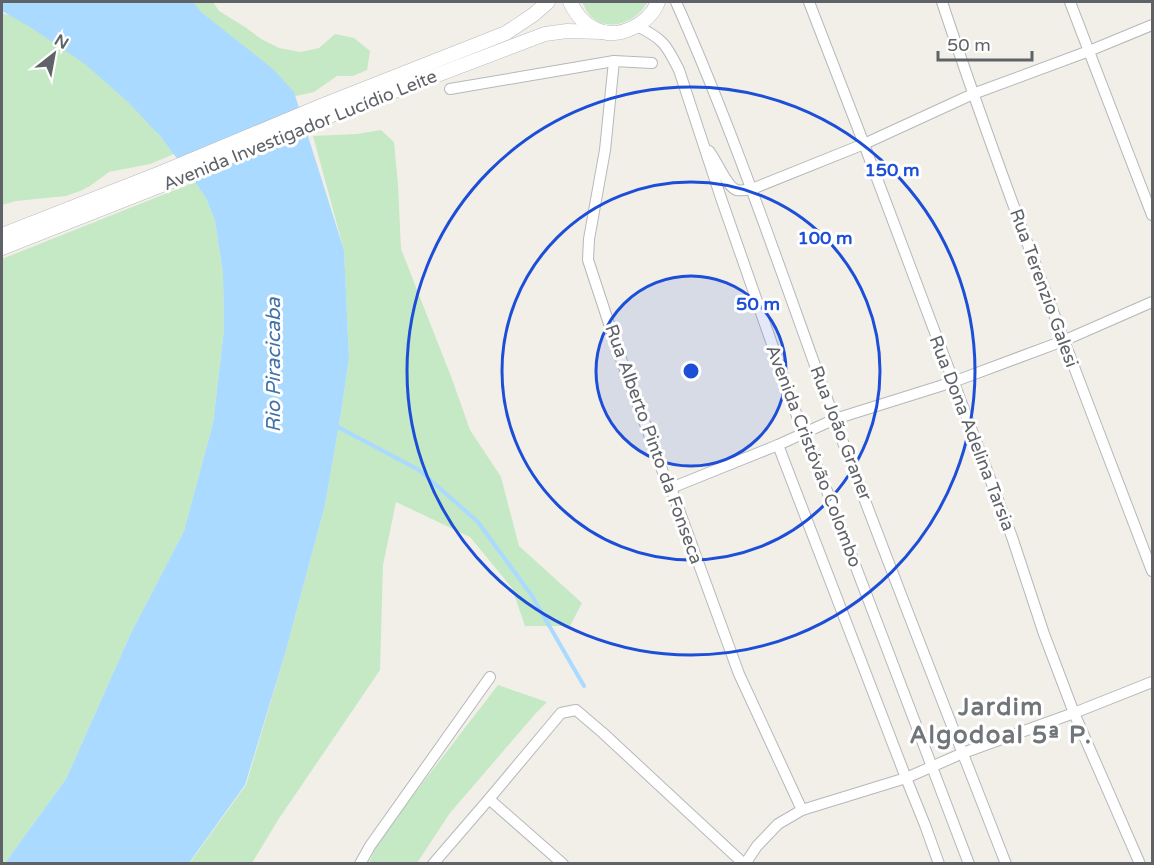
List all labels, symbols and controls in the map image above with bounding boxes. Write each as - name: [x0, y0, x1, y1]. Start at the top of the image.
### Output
- north arrow: [24, 24, 84, 84]
- scale bar: [938, 24, 1032, 62]
- text: N: [51, 30, 72, 54]
- text: 50 m: [947, 34, 991, 56]
- street label: Avenida Investigador Lucídio Leite: [160, 65, 440, 195]
- text: 150 m: [864, 159, 920, 181]
- street label: Rua Terenzio Galesi: [1005, 206, 1083, 370]
- text: 100 m: [797, 227, 853, 249]
- text: 50 m: [736, 293, 780, 315]
- water label: Rio Piracicaba: [262, 297, 286, 433]
- street label: Rua Alberto Pinto da Fonseca: [600, 321, 708, 567]
- street label: Rua Dona Adelina Tarsia: [925, 332, 1019, 534]
- street label: Avenida Cristóvão Colombo: [761, 342, 867, 570]
- centre of rings: [681, 361, 701, 381]
- street label: Rua João Graner: [805, 363, 877, 503]
- district label: Jardim Algodoal 5ª P.: [910, 693, 1092, 750]

